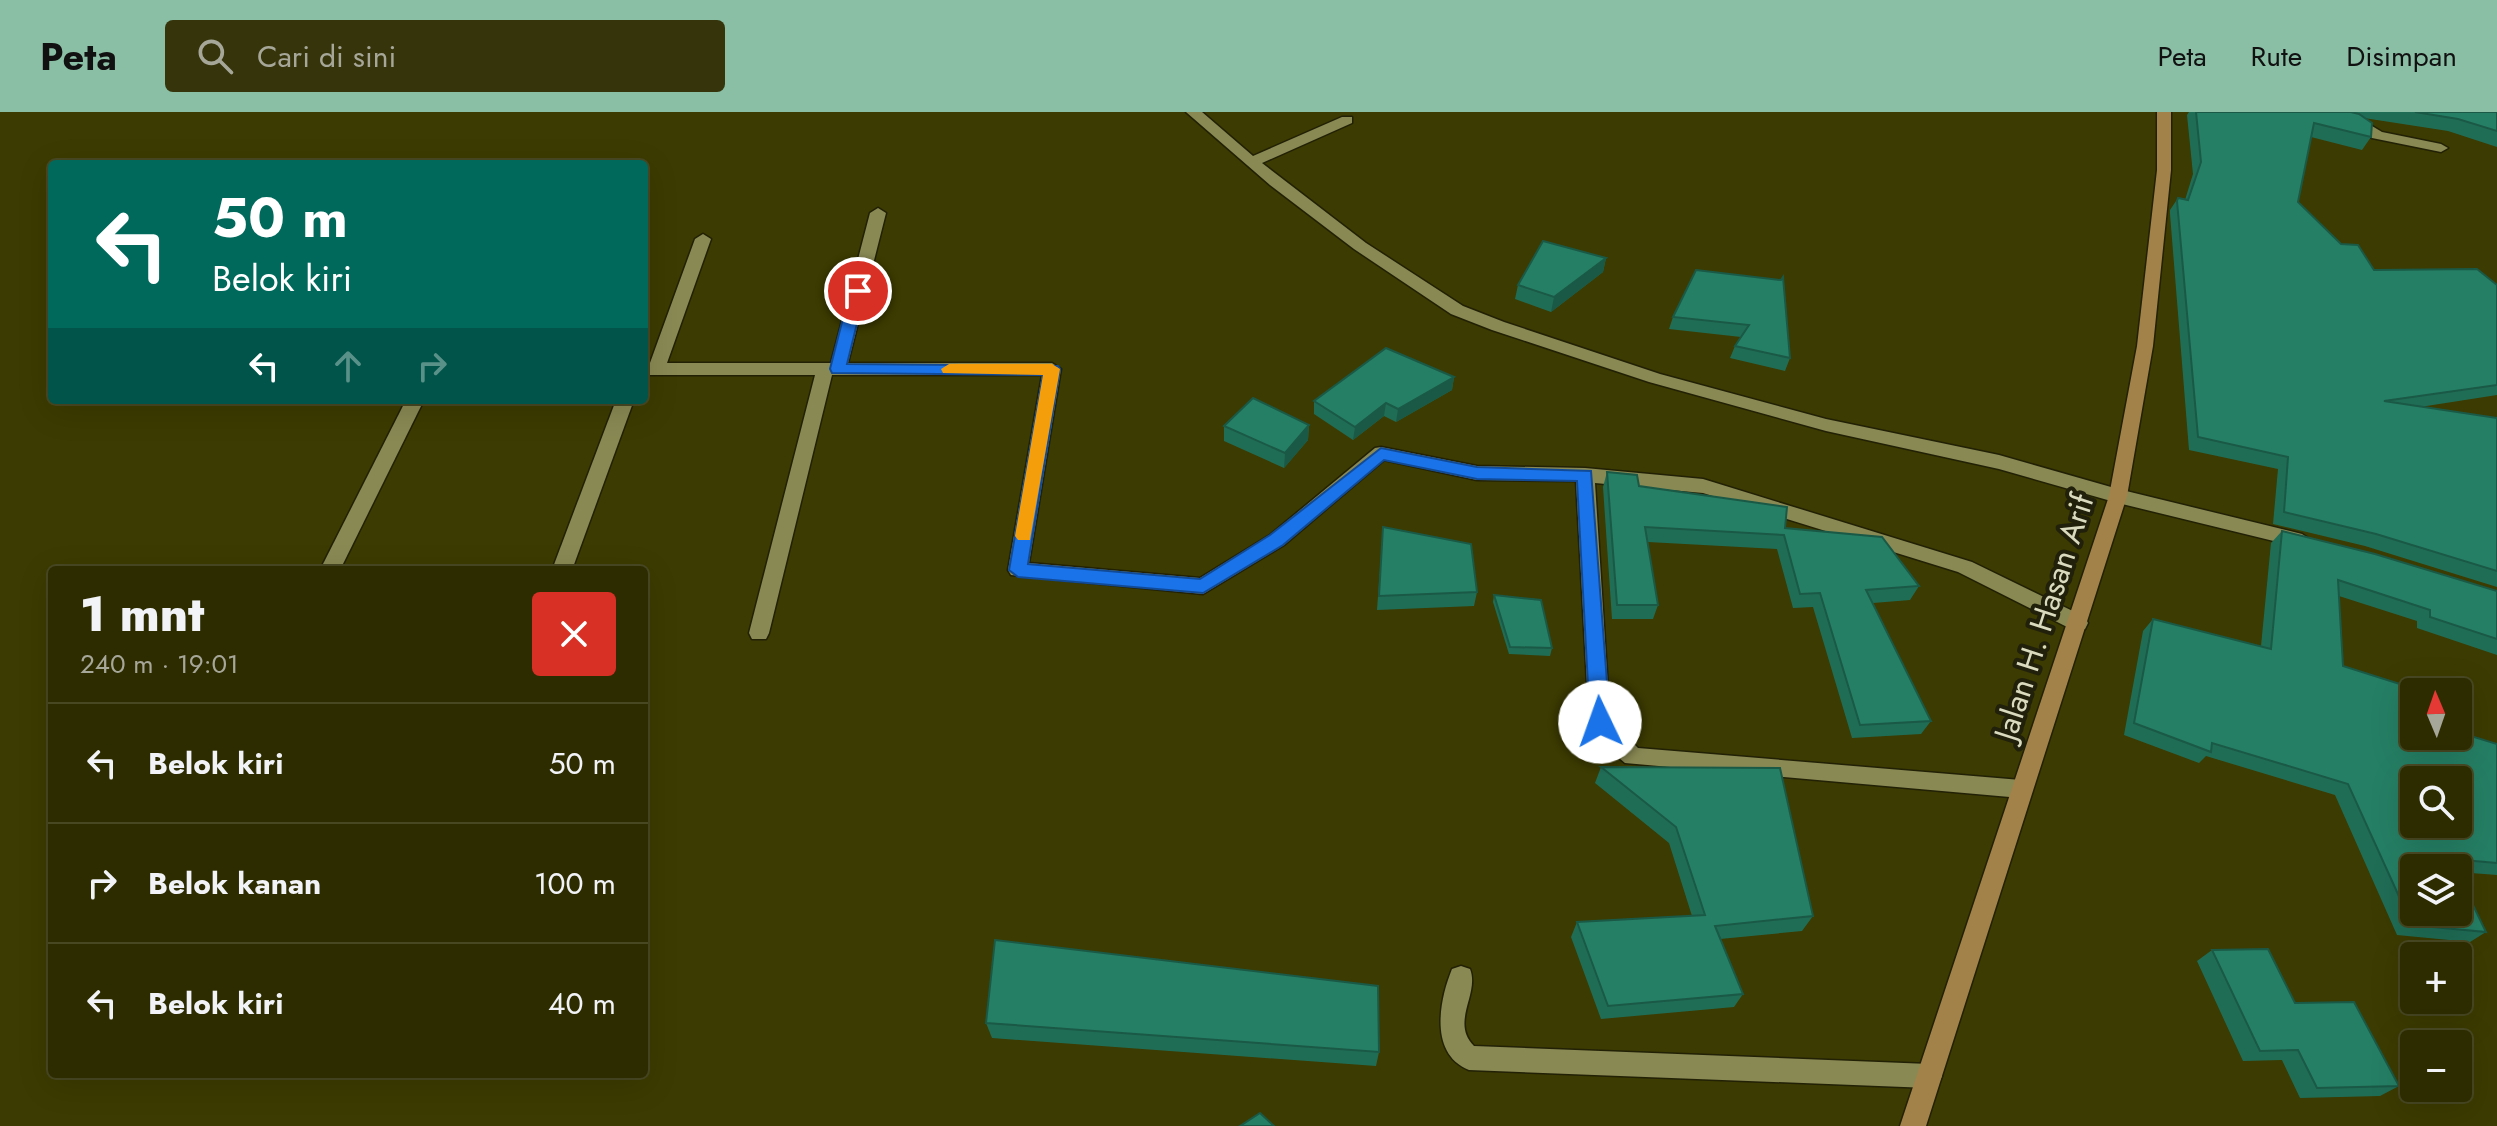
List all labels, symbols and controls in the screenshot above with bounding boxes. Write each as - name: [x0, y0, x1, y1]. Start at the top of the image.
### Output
- search box: [165, 20, 725, 92]
- text: Peta: [40, 29, 117, 84]
- icon: search: [193, 34, 237, 78]
- text: Cari di sini: [257, 35, 396, 78]
- text: Peta: [2157, 36, 2207, 77]
- text: Rute: [2251, 36, 2302, 77]
- text: Disimpan: [2346, 36, 2457, 77]
- text: 50 m: [212, 177, 348, 258]
- icon: left: [80, 192, 184, 296]
- text: Belok kiri: [212, 252, 352, 304]
- pin: [824, 257, 892, 325]
- icon: arrive: [836, 269, 880, 313]
- icon: left: [242, 344, 286, 388]
- icon: ahead: [326, 344, 370, 388]
- icon: right: [410, 344, 454, 388]
- street label: Jalan H. Hasan Arif: [1981, 487, 2106, 750]
- text: 1 mnt: [80, 580, 204, 649]
- button: close: [532, 592, 616, 676]
- text: 240 m · 19:01: [80, 645, 239, 683]
- north arrow: [2400, 678, 2472, 750]
- map controls: [2400, 678, 2472, 1102]
- position arrow: [1558, 680, 1642, 764]
- icon: left: [80, 741, 124, 785]
- text: Belok kiri: [148, 742, 283, 785]
- text: 50 m: [549, 742, 616, 785]
- button: search: [2400, 766, 2472, 838]
- button: layers: [2400, 854, 2472, 926]
- icon: right: [80, 861, 124, 905]
- text: Belok kanan: [148, 862, 321, 905]
- text: 100 m: [534, 862, 616, 905]
- button: +: [2400, 942, 2472, 1014]
- icon: left: [80, 981, 124, 1025]
- text: Belok kiri: [148, 982, 283, 1025]
- text: 40 m: [548, 982, 616, 1025]
- button: −: [2400, 1030, 2472, 1102]

